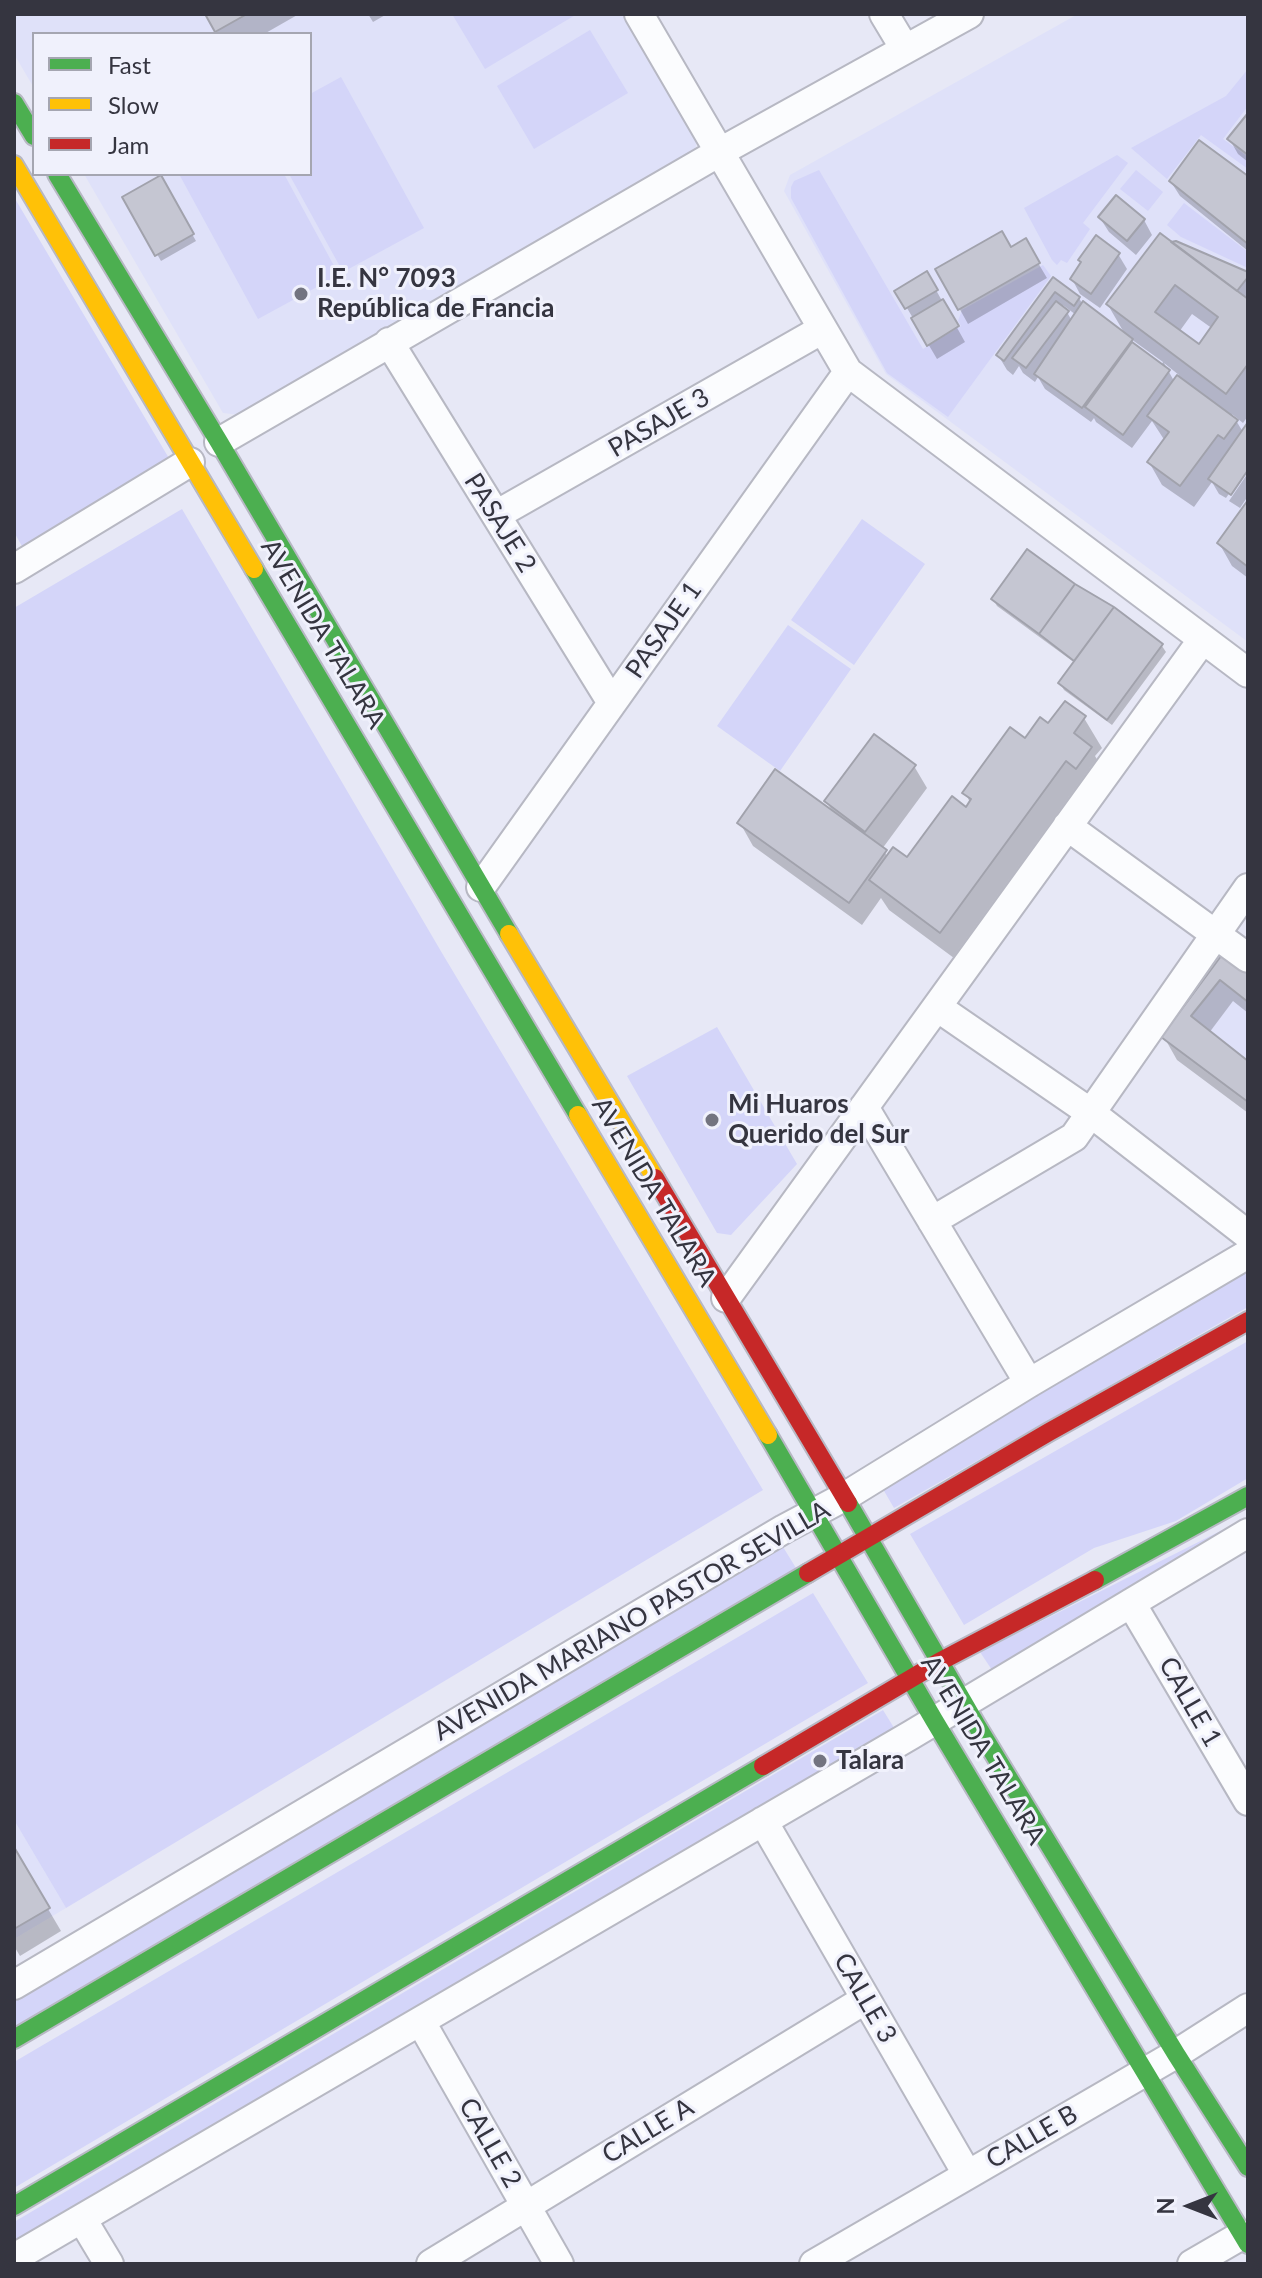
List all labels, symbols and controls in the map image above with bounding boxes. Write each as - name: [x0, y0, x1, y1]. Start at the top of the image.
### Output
- legend: [32, 32, 312, 176]
- text: Fast: [108, 50, 151, 79]
- text: Slow: [108, 90, 159, 119]
- text: Jam: [108, 130, 149, 159]
- place label: I.E. N° 7093 República de Francia: [317, 263, 554, 324]
- marker: I.E. N° 7093 República de Francia: [292, 285, 310, 303]
- street label: PASAJE 3: [603, 382, 715, 464]
- street label: PASAJE 2: [457, 468, 543, 578]
- street label: AVENIDA TALARA: [254, 534, 392, 734]
- street label: PASAJE 1: [619, 576, 709, 684]
- place label: Mi Huaros Querido del Sur: [728, 1089, 910, 1150]
- street label: AVENIDA TALARA: [585, 1092, 723, 1292]
- marker: Mi Huaros Querido del Sur: [703, 1111, 721, 1129]
- street label: AVENIDA MARIANO PASTOR SEVILLA: [428, 1494, 836, 1748]
- street label: AVENIDA TALARA: [914, 1650, 1052, 1850]
- street label: CALLE 1: [1152, 1652, 1228, 1752]
- place label: Talara: [836, 1745, 904, 1777]
- marker: Talara: [811, 1752, 829, 1770]
- street label: CALLE 3: [827, 1948, 903, 2048]
- street label: CALLE A: [597, 2092, 699, 2170]
- street label: CALLE 2: [452, 2093, 528, 2193]
- street label: CALLE B: [981, 2098, 1083, 2176]
- north arrow: [1150, 2166, 1230, 2246]
- text: N: [1152, 2198, 1179, 2214]

